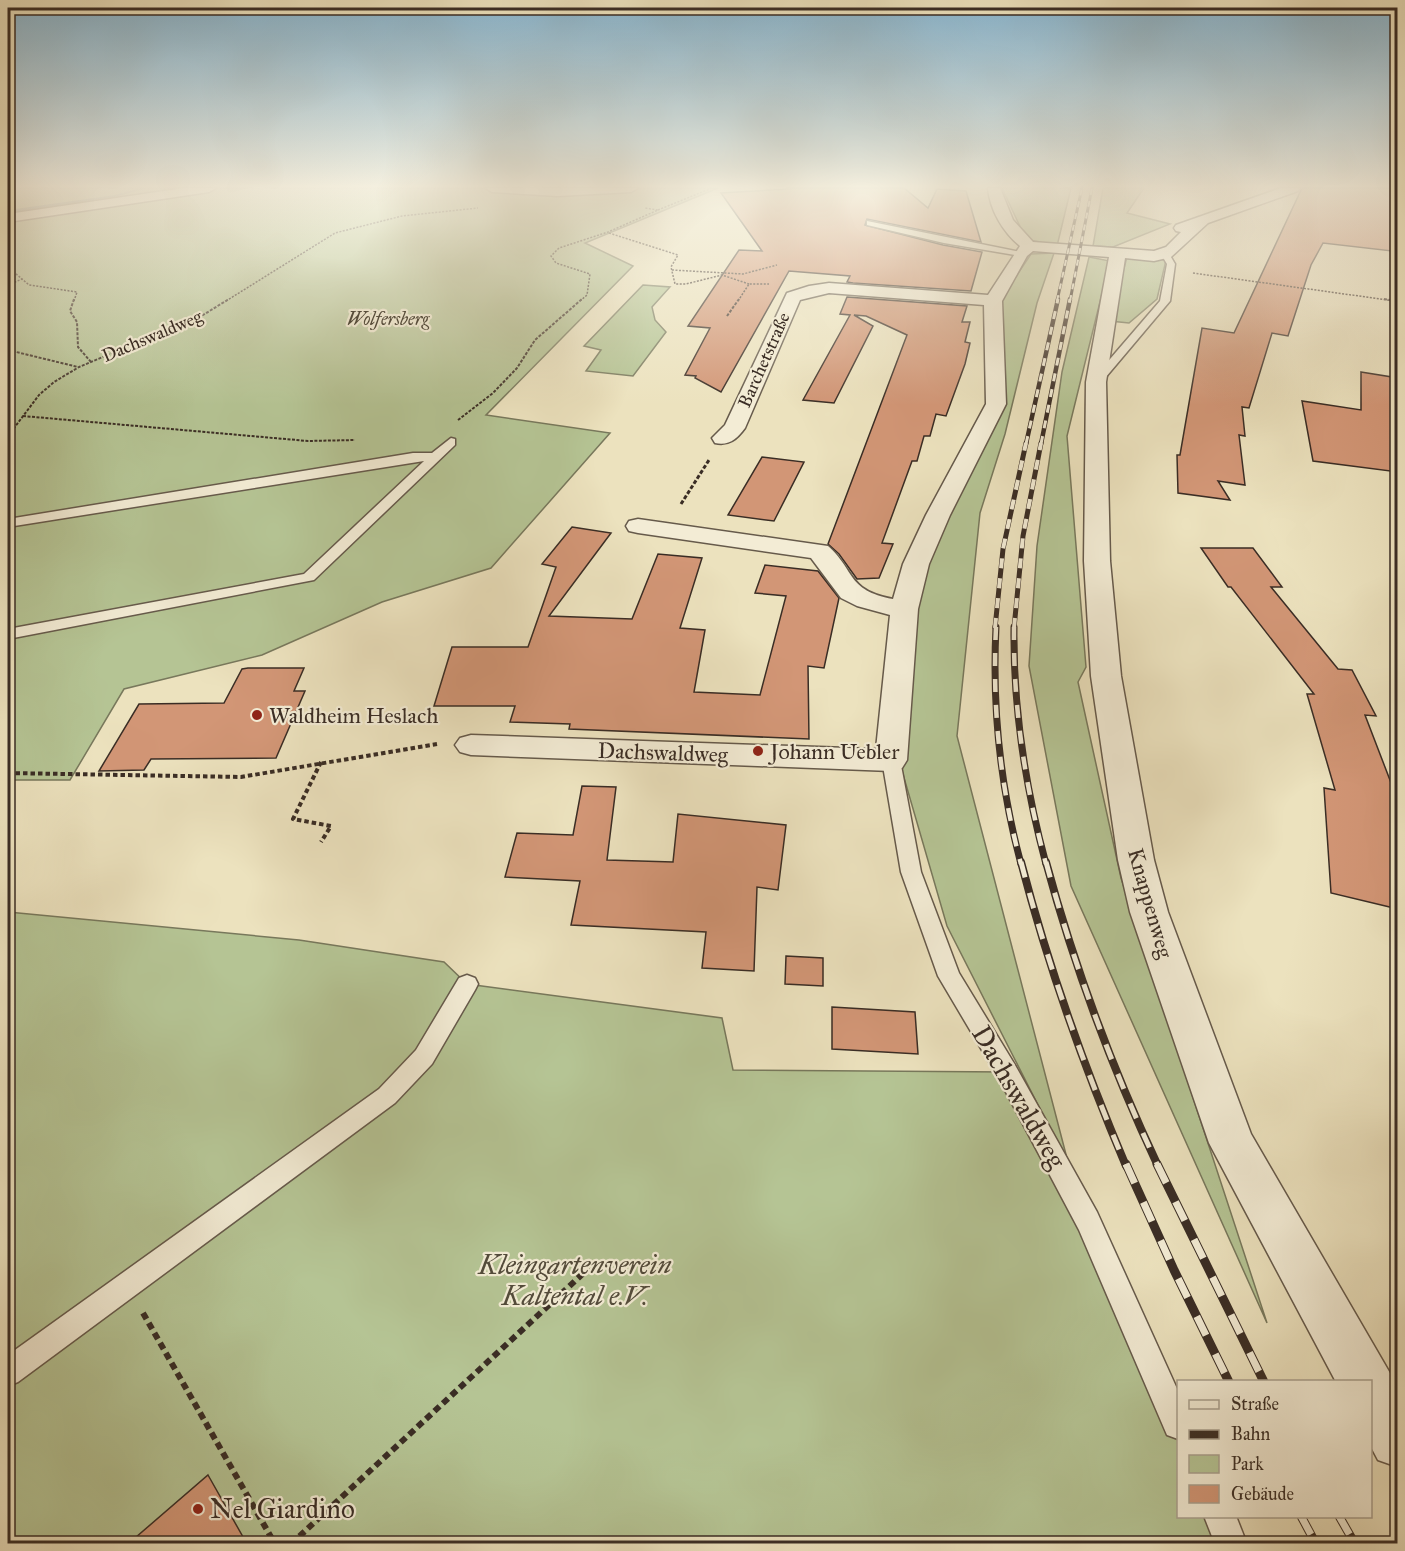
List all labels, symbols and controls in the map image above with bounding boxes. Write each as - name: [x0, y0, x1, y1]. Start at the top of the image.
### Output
- street label: Dachswaldweg: [99, 305, 206, 368]
- park label: Wolfersberg: [347, 308, 430, 330]
- street label: Barchetstraße: [733, 309, 795, 411]
- place label: Waldheim Heslach: [269, 702, 438, 729]
- marker: Waldheim Heslach: [250, 708, 264, 722]
- street label: Dachswaldweg: [597, 737, 729, 768]
- place label: Johann Uebler: [768, 738, 900, 765]
- marker: Johann Uebler: [751, 744, 765, 758]
- street label: Knappenweg: [1122, 845, 1179, 962]
- street label: Dachswaldweg: [964, 1019, 1074, 1175]
- park label: Kleingartenverein Kaltental e.V.: [476, 1248, 672, 1312]
- legend: [1177, 1380, 1372, 1518]
- text: Straße: [1231, 1393, 1279, 1415]
- text: Bahn: [1231, 1423, 1271, 1445]
- text: Park: [1231, 1453, 1264, 1475]
- text: Gebäude: [1231, 1483, 1294, 1505]
- place label: Nel Giardino: [210, 1492, 355, 1525]
- marker: Nel Giardino: [191, 1502, 205, 1516]

